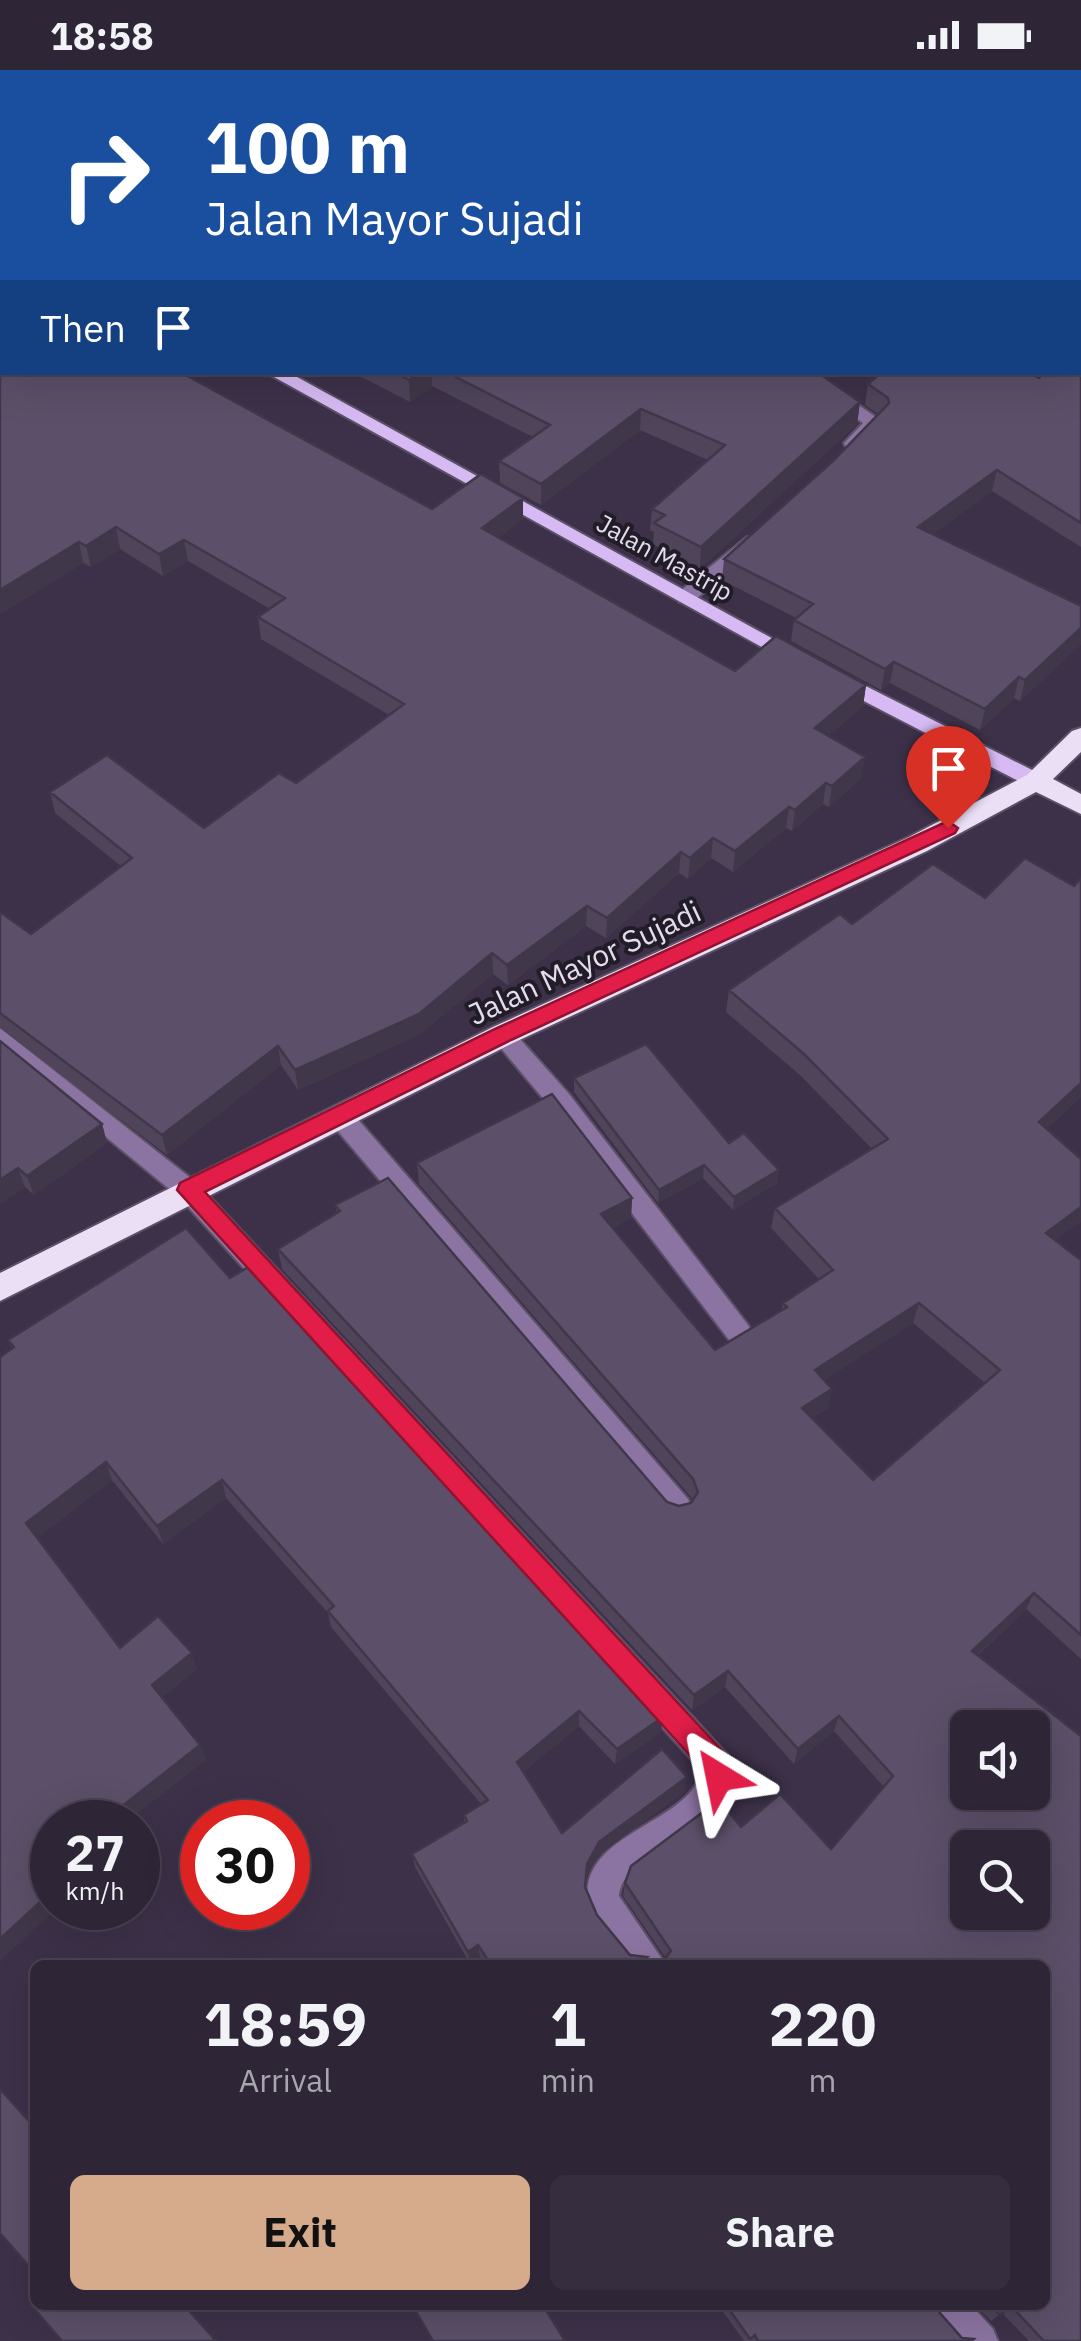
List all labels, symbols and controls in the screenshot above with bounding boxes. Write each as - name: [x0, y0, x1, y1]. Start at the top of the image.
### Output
- text: 18:58: [50, 11, 154, 60]
- text: 100 m: [205, 101, 410, 192]
- icon: right: [40, 110, 170, 240]
- text: Jalan Mayor Sujadi: [205, 189, 584, 247]
- icon: arrive: [146, 300, 201, 355]
- text: Then: [40, 303, 126, 352]
- street label: Jalan Mastrip: [591, 506, 739, 608]
- pin: [906, 726, 991, 829]
- icon: arrive: [921, 741, 976, 796]
- street label: Jalan Mayor Sujadi: [461, 891, 707, 1033]
- map controls: [950, 1710, 1050, 1930]
- button: sound: [950, 1710, 1050, 1810]
- position arrow: [667, 1725, 771, 1829]
- speed limit sign: 30: [180, 1800, 310, 1930]
- text: 27: [65, 1820, 125, 1885]
- button: search: [950, 1830, 1050, 1930]
- text: km/h: [66, 1874, 124, 1907]
- text: 18:59: [204, 1984, 367, 2063]
- text: 1: [550, 1984, 586, 2063]
- text: 220: [768, 1984, 876, 2063]
- text: Arrival: [239, 2059, 332, 2101]
- text: min: [541, 2059, 595, 2101]
- text: m: [809, 2059, 836, 2101]
- button: Exit: [70, 2175, 530, 2290]
- button: Share: [550, 2175, 1010, 2290]

